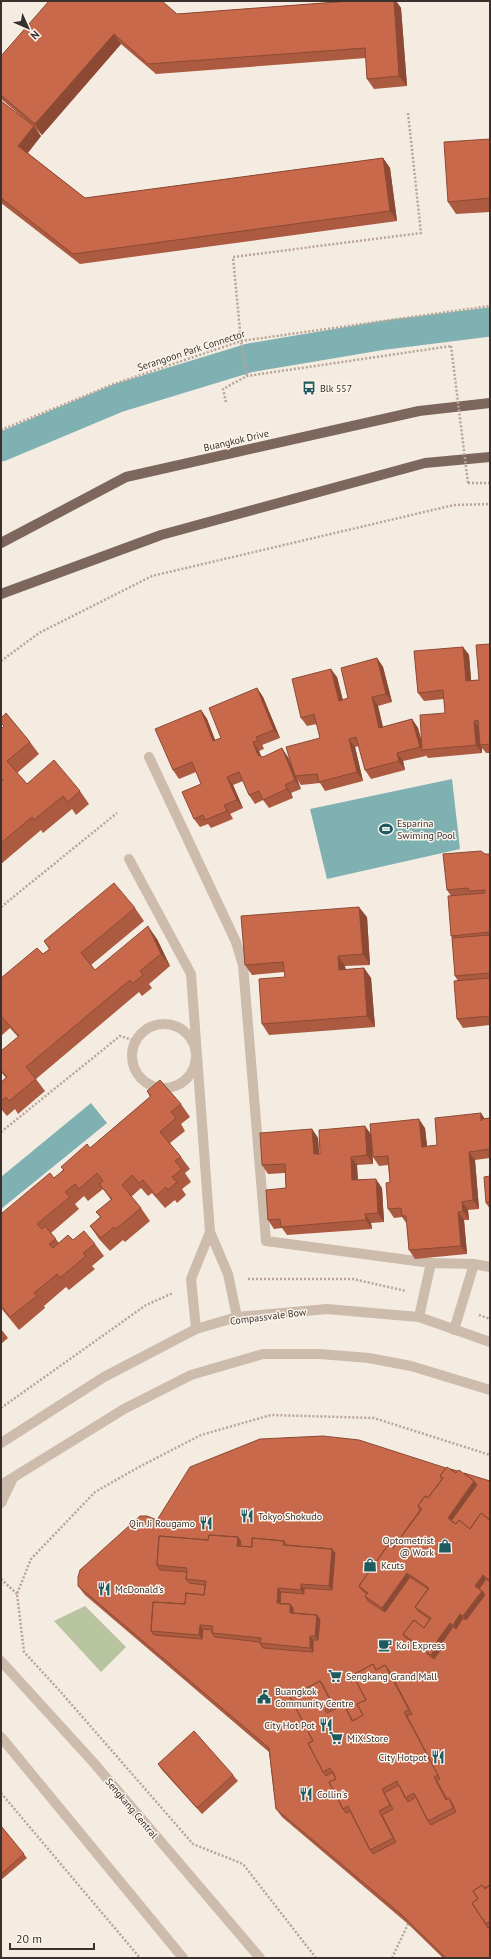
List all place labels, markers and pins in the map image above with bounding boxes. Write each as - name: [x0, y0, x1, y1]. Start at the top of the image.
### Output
- bus stop icon: Blk 557: [301, 380, 317, 396]
- place label: Blk 557: [320, 382, 352, 395]
- place label: Esparina Swiming Pool: [397, 817, 456, 842]
- sports icon: Esparina Swiming Pool: [378, 821, 394, 837]
- restaurant icon: Tokyo Shokudo: [239, 1508, 255, 1524]
- place label: Tokyo Shokudo: [258, 1510, 322, 1523]
- restaurant icon: Qin Ji Rougamo: [198, 1515, 214, 1531]
- place label: Qin Ji Rougamo: [129, 1517, 195, 1530]
- place label: Optometrist @ Work: [383, 1534, 435, 1559]
- shop icon: Optometrist @ Work: [437, 1538, 453, 1554]
- shop icon: Kcuts: [362, 1557, 378, 1573]
- place label: Kcuts: [381, 1559, 404, 1572]
- restaurant icon: McDonald's: [96, 1581, 112, 1597]
- place label: McDonald's: [115, 1583, 164, 1596]
- cafe icon: Koi Express: [377, 1637, 393, 1653]
- place label: Koi Express: [396, 1639, 445, 1652]
- supermarket icon: Sengkang Grand Mall: [327, 1668, 343, 1684]
- place label: Sengkang Grand Mall: [346, 1670, 437, 1683]
- place label: Buangkok Community Centre: [275, 1685, 354, 1710]
- public building icon: Buangkok Community Centre: [256, 1689, 272, 1705]
- restaurant icon: City Hot Pot: [318, 1717, 334, 1733]
- place label: City Hot Pot: [264, 1719, 316, 1732]
- supermarket icon: MiX.Store: [328, 1730, 344, 1746]
- place label: MiX.Store: [347, 1732, 388, 1745]
- restaurant icon: City Hotpot: [430, 1749, 446, 1765]
- place label: City Hotpot: [379, 1751, 428, 1764]
- restaurant icon: Collin's: [298, 1786, 314, 1802]
- place label: Collin's: [317, 1788, 347, 1801]

